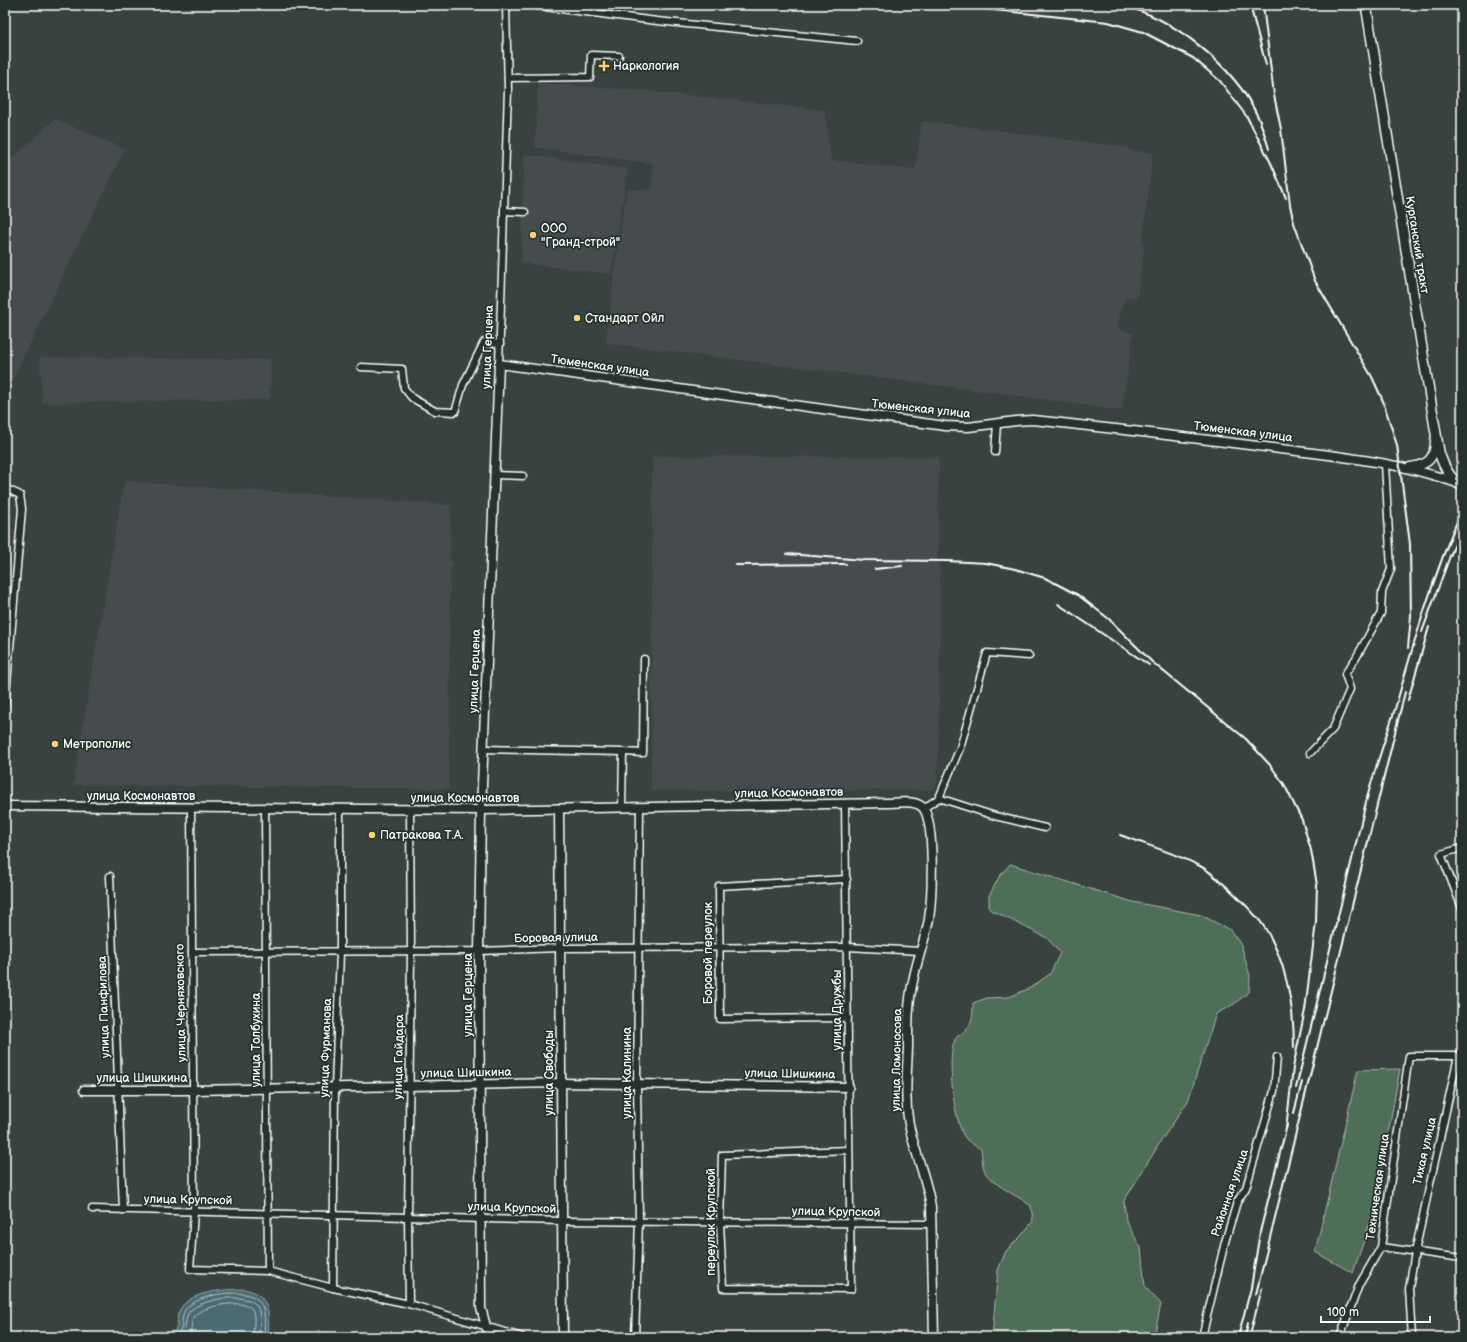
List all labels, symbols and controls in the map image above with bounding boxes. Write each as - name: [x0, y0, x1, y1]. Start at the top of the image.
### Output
- place label: Наркология: [613, 59, 680, 74]
- marker: Наркология: [598, 60, 610, 72]
- street label: Курганский тракт: [1402, 195, 1432, 295]
- place label: ООО "Гранд-строй": [541, 221, 620, 250]
- marker: ООО "Гранд-строй": [528, 230, 538, 240]
- street label: улица Герцена: [479, 305, 497, 389]
- place label: Стандарт Ойл: [585, 311, 665, 326]
- marker: Стандарт Ойл: [572, 313, 582, 323]
- street label: Тюменская улица: [550, 352, 650, 380]
- street label: Тюменская улица: [871, 396, 971, 422]
- street label: Тюменская улица: [1193, 418, 1293, 446]
- street label: улица Герцена: [466, 629, 484, 713]
- place label: Метрополис: [63, 737, 131, 752]
- marker: Метрополис: [50, 739, 60, 749]
- street label: улица Космонавтов: [735, 785, 844, 801]
- street label: улица Космонавтов: [87, 789, 196, 804]
- street label: улица Космонавтов: [411, 791, 520, 806]
- place label: Патракова Т.А.: [380, 828, 464, 843]
- marker: Патракова Т.А.: [367, 830, 377, 840]
- street label: Боровой переулок: [701, 901, 716, 1004]
- street label: Боровая улица: [514, 930, 598, 946]
- street label: улица Черняховского: [172, 944, 190, 1062]
- street label: улица Герцена: [461, 953, 476, 1037]
- street label: улица Панфилова: [95, 956, 113, 1058]
- street label: улица Дружбы: [830, 970, 845, 1050]
- street label: улица Толбухина: [249, 993, 264, 1087]
- street label: улица Фурманова: [317, 998, 335, 1098]
- street label: улица Ломоносова: [889, 1008, 905, 1112]
- street label: улица Гайдара: [391, 1014, 407, 1100]
- street label: улица Калинина: [620, 1027, 635, 1119]
- street label: улица Свободы: [542, 1030, 557, 1116]
- street label: улица Шишкина: [420, 1065, 512, 1081]
- street label: улица Шишкина: [744, 1066, 836, 1082]
- street label: улица Шишкина: [97, 1071, 187, 1086]
- street label: Тихая улица: [1410, 1116, 1440, 1186]
- street label: Техническая улица: [1363, 1133, 1393, 1241]
- street label: Районная улица: [1208, 1147, 1252, 1239]
- street label: переулок Крупской: [704, 1168, 719, 1276]
- street label: улица Крупской: [144, 1192, 233, 1208]
- street label: улица Крупской: [467, 1199, 557, 1217]
- street label: улица Крупской: [792, 1204, 881, 1220]
- scale bar: [1321, 1298, 1430, 1324]
- text: 100 m: [1327, 1305, 1359, 1320]

